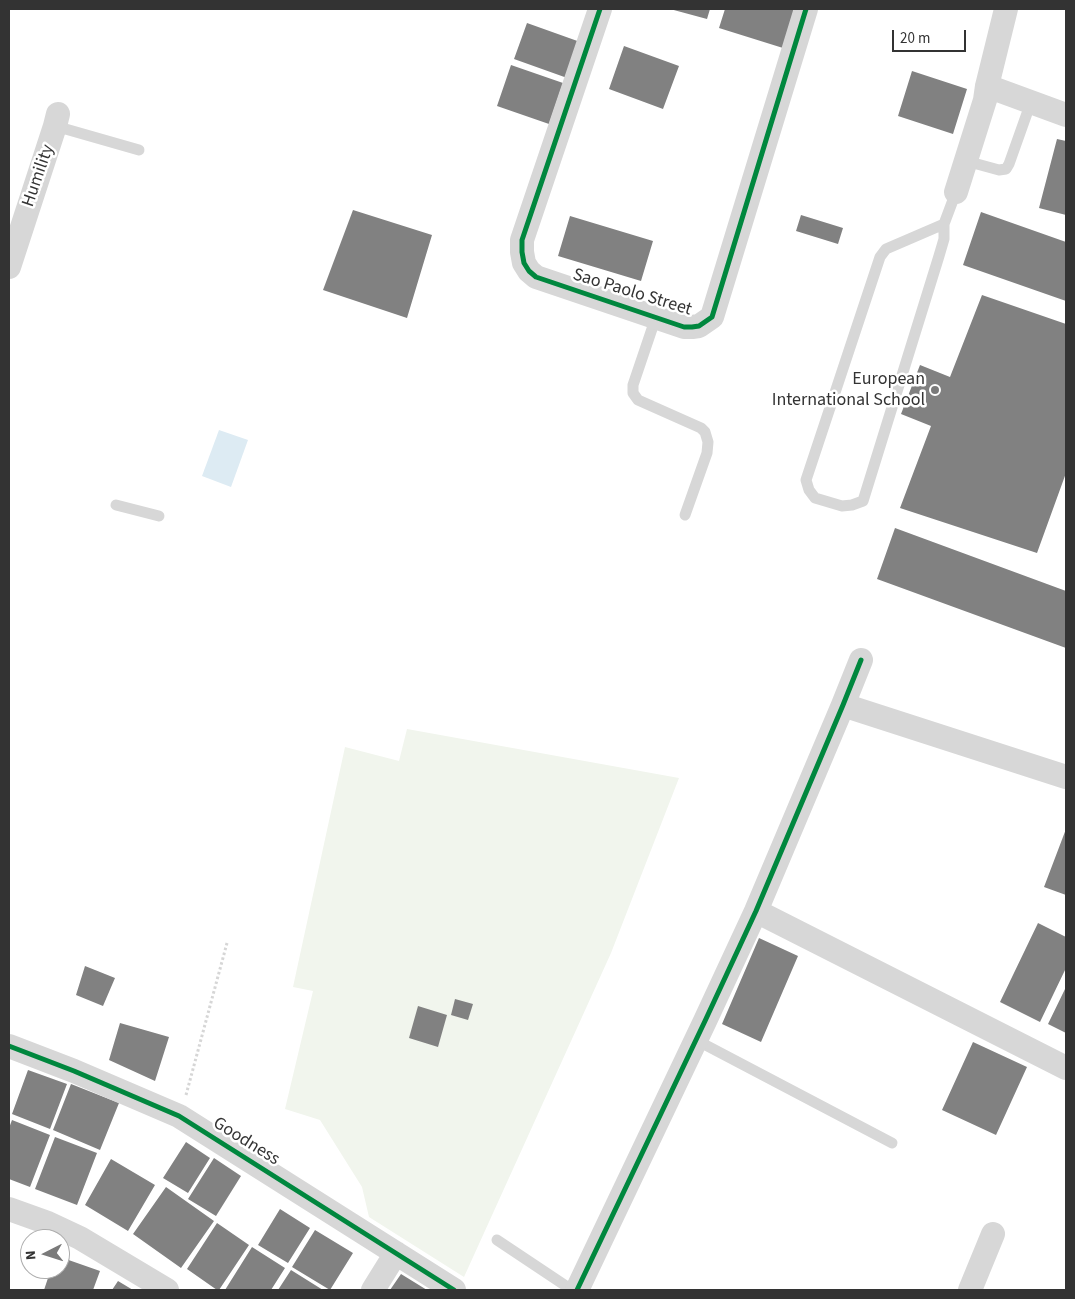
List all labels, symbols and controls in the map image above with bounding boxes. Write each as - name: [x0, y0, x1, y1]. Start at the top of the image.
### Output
- scale bar: [895, 20, 969, 52]
- text: 20 m: [900, 28, 930, 49]
- street label: Humility: [18, 142, 60, 210]
- street label: Sao Paolo Street: [570, 265, 694, 321]
- place label: European International School: [772, 369, 925, 412]
- marker: European International School: [929, 384, 941, 396]
- street label: Goodness: [209, 1113, 283, 1171]
- north arrow: [20, 1229, 70, 1279]
- text: N: [21, 1250, 41, 1261]

